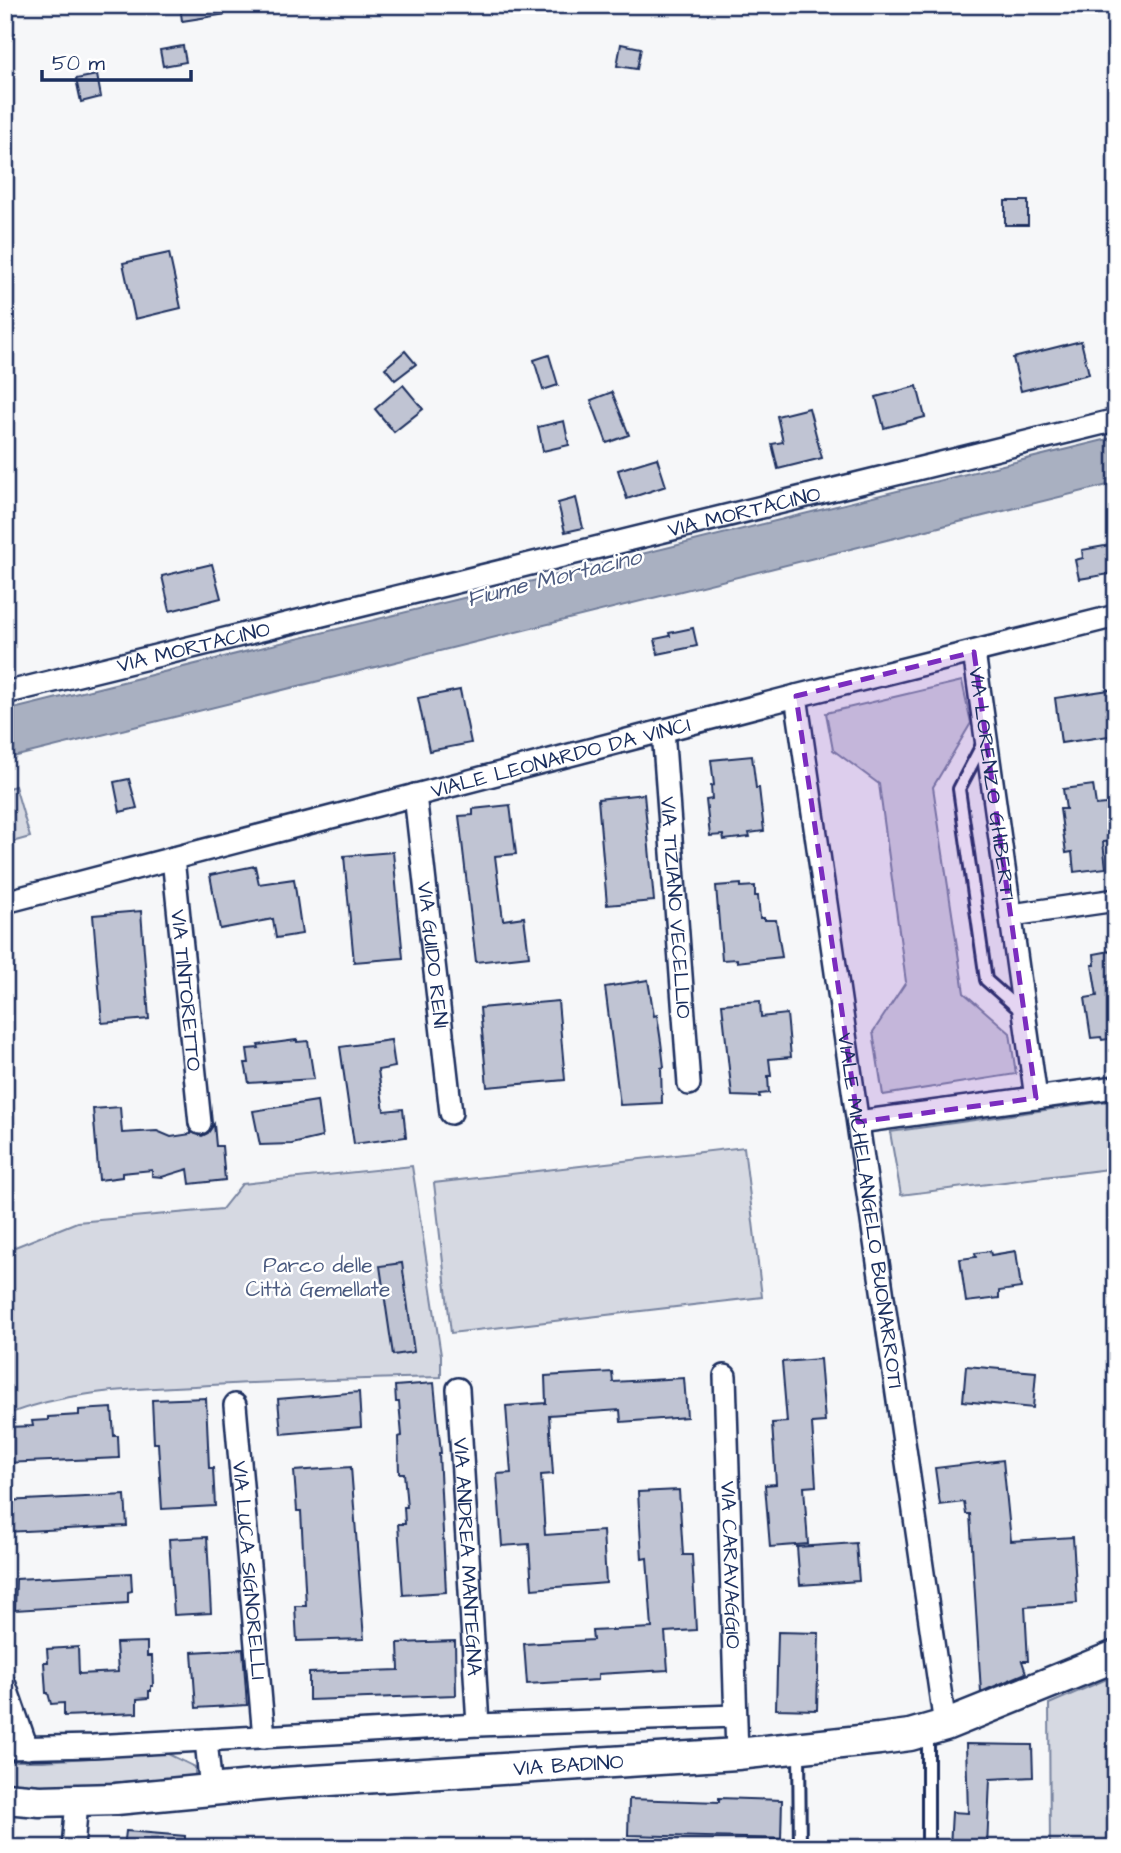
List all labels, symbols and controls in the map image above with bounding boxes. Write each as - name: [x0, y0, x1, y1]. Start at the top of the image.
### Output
- scale bar: [42, 38, 191, 82]
- text: 50 m: [52, 49, 106, 78]
- street label: VIA MORTACINO: [665, 479, 823, 544]
- water label: Fiume Mortacino: [463, 540, 647, 615]
- street label: VIA MORTACINO: [114, 614, 273, 679]
- street label: VIA LORENZO GHIBERTI: [962, 665, 1023, 902]
- street label: VIALE LEONARDO DA VINCI: [428, 710, 693, 805]
- street label: VIA TIZIANO VECELLIO: [653, 795, 699, 1020]
- street label: VIA GUIDO RENI: [410, 880, 456, 1030]
- street label: VIA TINTORETTO: [164, 908, 209, 1073]
- street label: VIALE MICHELANGELO BUONARROTI: [830, 1031, 911, 1390]
- park label: Parco delle Città Gemellate: [246, 1251, 390, 1304]
- street label: VIA ANDREA MANTEGNA: [446, 1437, 490, 1677]
- street label: VIA LUCA SIGNORELLI: [225, 1460, 273, 1681]
- street label: VIA CARAVAGGIO: [714, 1480, 748, 1649]
- street label: VIA BADINO: [512, 1747, 625, 1783]

